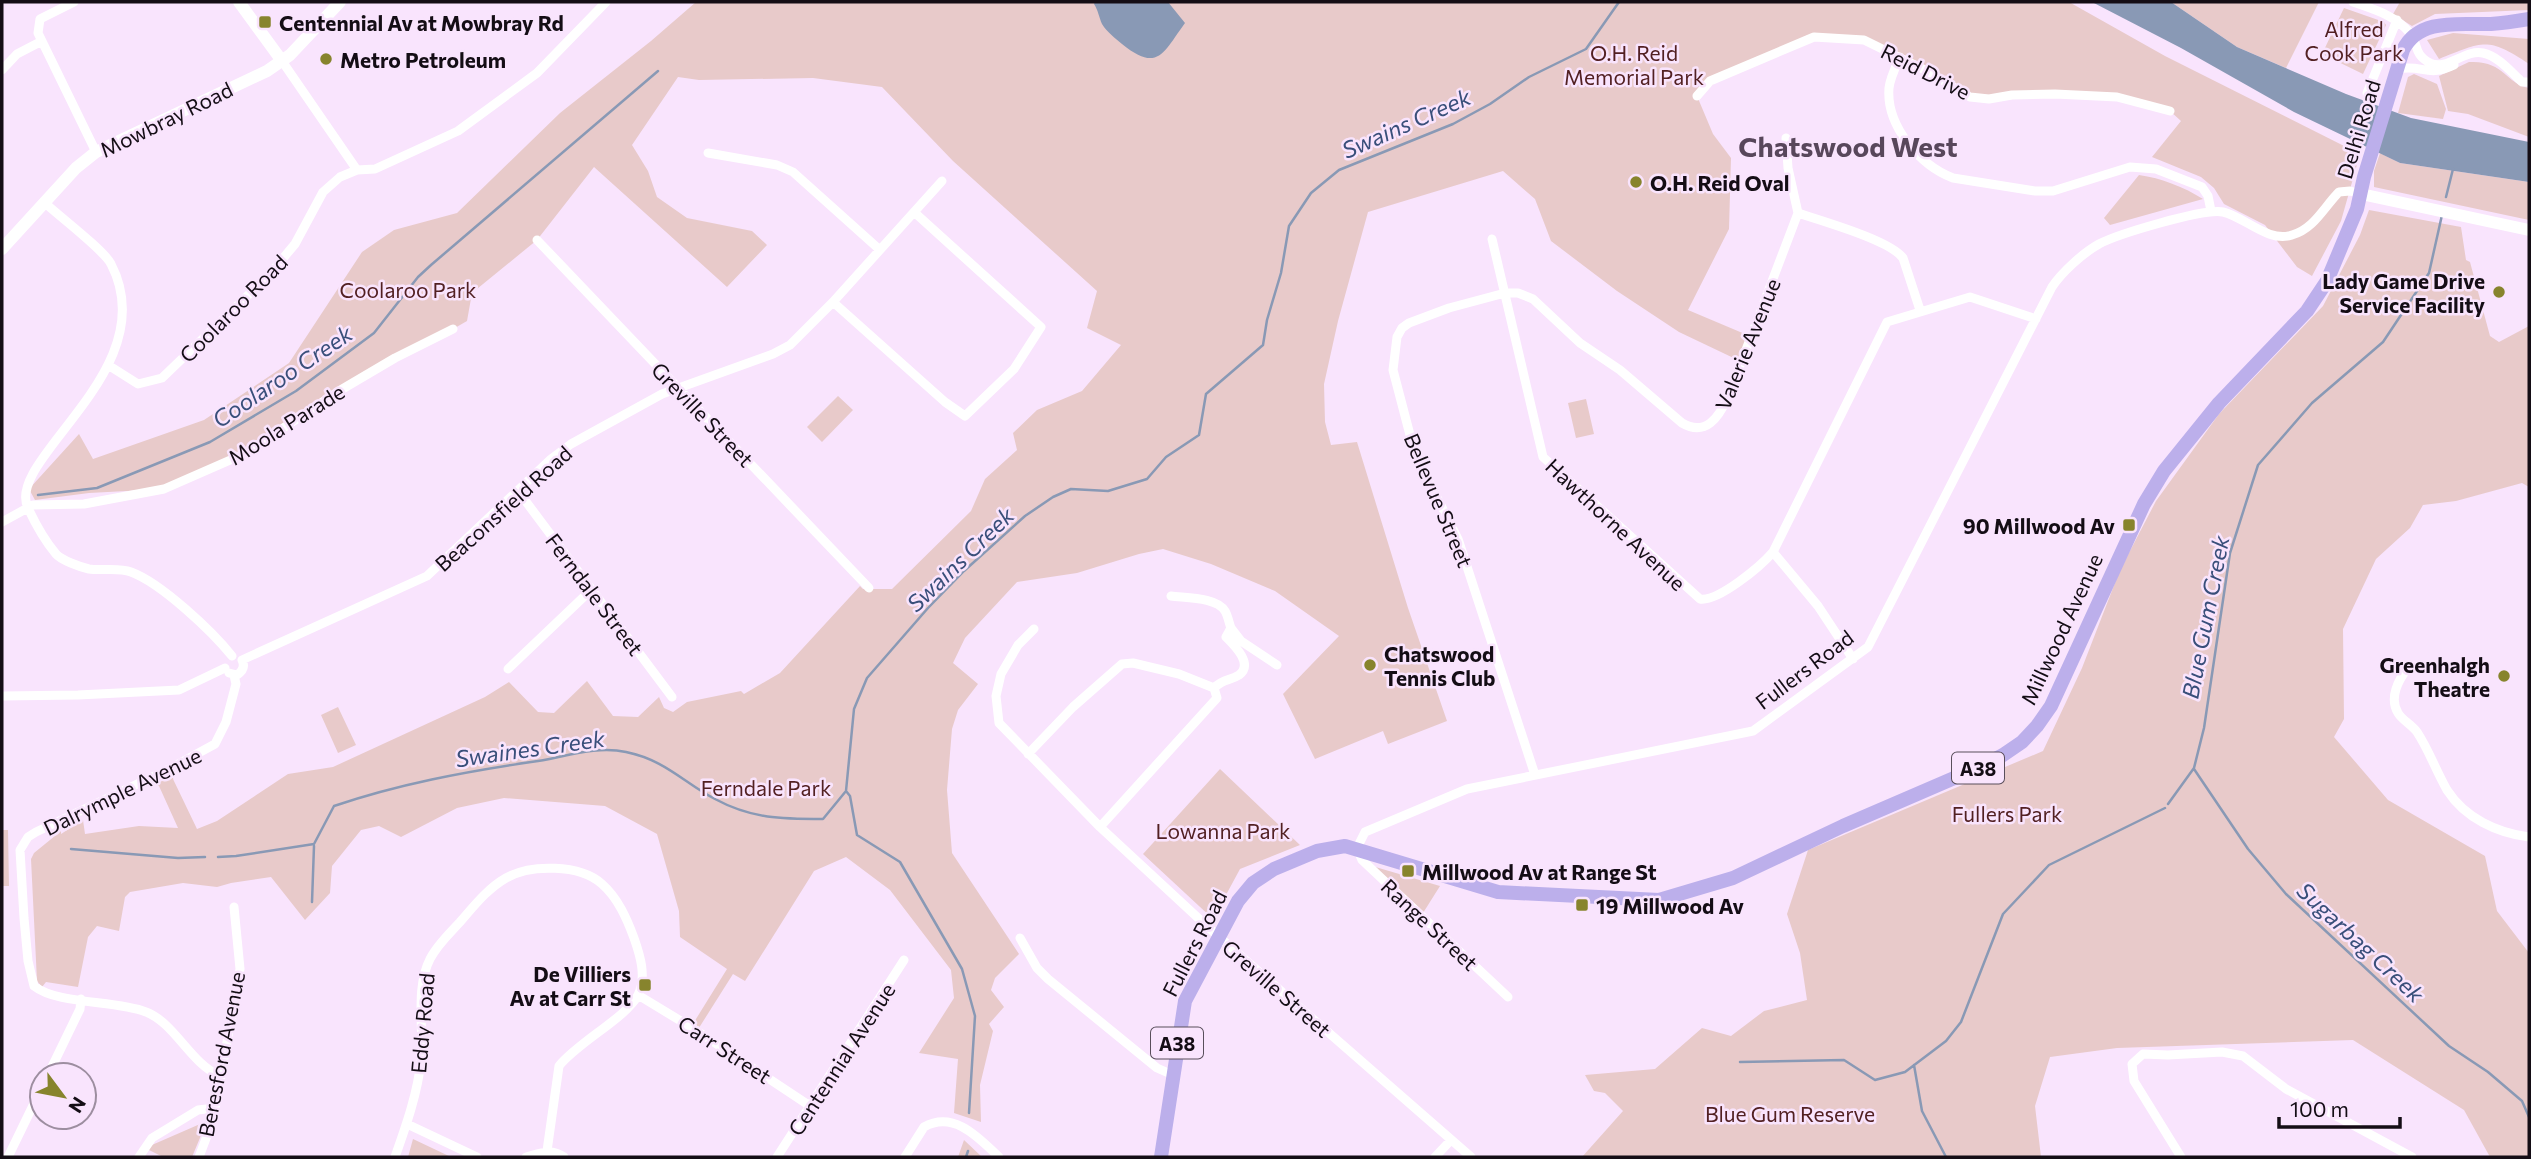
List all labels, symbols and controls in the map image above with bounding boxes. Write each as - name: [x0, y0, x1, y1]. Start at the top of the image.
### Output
- place label: Centennial Av at Mowbray Rd: [279, 10, 564, 35]
- marker: Centennial Av at Mowbray Rd: [257, 14, 273, 30]
- park label: Alfred Cook Park: [2305, 16, 2403, 65]
- street label: Reid Drive: [1877, 38, 1975, 104]
- park label: O.H. Reid Memorial Park: [1564, 40, 1704, 89]
- place label: Metro Petroleum: [340, 47, 506, 72]
- marker: Metro Petroleum: [318, 51, 334, 67]
- street label: Mowbray Road: [96, 76, 236, 162]
- street label: Delhi Road: [2331, 76, 2385, 182]
- water label: Swains Creek: [1337, 82, 1475, 164]
- district label: Chatswood West: [1738, 129, 1958, 163]
- place label: O.H. Reid Oval: [1650, 170, 1790, 195]
- marker: O.H. Reid Oval: [1628, 174, 1644, 190]
- street label: Coolaroo Road: [174, 249, 292, 367]
- place label: Lady Game Drive Service Facility: [2322, 268, 2485, 317]
- street label: Valerie Avenue: [1709, 275, 1785, 413]
- park label: Coolaroo Park: [340, 277, 476, 302]
- marker: Lady Game Drive Service Facility: [2491, 284, 2507, 300]
- water label: Coolaroo Creek: [207, 319, 358, 433]
- street label: Greville Street: [647, 357, 759, 471]
- street label: Moola Parade: [223, 378, 349, 470]
- street label: Bellevue Street: [1400, 429, 1478, 571]
- street label: Beaconsfield Road: [429, 440, 577, 576]
- street label: Hawthorne Avenue: [1541, 453, 1691, 595]
- water label: Swains Creek: [900, 500, 1020, 617]
- place label: 90 Millwood Av: [1963, 513, 2116, 538]
- marker: 90 Millwood Av: [2121, 517, 2137, 533]
- street label: Ferndale Street: [541, 528, 649, 660]
- water label: Blue Gum Creek: [2175, 533, 2235, 701]
- street label: Millwood Avenue: [2015, 549, 2107, 709]
- street label: Fullers Road: [1750, 624, 1858, 714]
- place label: Chatswood Tennis Club: [1384, 641, 1496, 690]
- place label: Greenhalgh Theatre: [2379, 652, 2490, 701]
- marker: Chatswood Tennis Club: [1362, 657, 1378, 673]
- marker: Greenhalgh Theatre: [2496, 668, 2512, 684]
- water label: Swaines Creek: [454, 724, 607, 772]
- street label: Dalrymple Avenue: [39, 742, 205, 840]
- road number: A38: [1952, 752, 2004, 783]
- park label: Ferndale Park: [701, 775, 831, 800]
- park label: Fullers Park: [1952, 801, 2062, 826]
- park label: Lowanna Park: [1156, 818, 1290, 843]
- place label: Millwood Av at Range St: [1422, 859, 1657, 884]
- marker: Millwood Av at Range St: [1400, 863, 1416, 879]
- street label: Range Street: [1377, 873, 1483, 975]
- water label: Sugarbag Creek: [2292, 876, 2431, 1008]
- street label: Fullers Road: [1157, 886, 1231, 1000]
- place label: 19 Millwood Av: [1596, 893, 1744, 918]
- marker: 19 Millwood Av: [1574, 897, 1590, 913]
- street label: Greville Street: [1218, 934, 1336, 1042]
- place label: De Villiers Av at Carr St: [510, 961, 631, 1010]
- street label: Beresford Avenue: [193, 969, 249, 1139]
- street label: Eddy Road: [405, 972, 439, 1074]
- marker: De Villiers Av at Carr St: [637, 977, 653, 993]
- street label: Centennial Avenue: [782, 978, 900, 1140]
- street label: Carr Street: [674, 1010, 776, 1088]
- road number: A38: [1151, 1028, 1203, 1058]
- north arrow: [28, 1061, 98, 1131]
- scale bar: [2279, 1086, 2400, 1130]
- text: N: [64, 1093, 91, 1117]
- text: 100 m: [2290, 1096, 2349, 1121]
- park label: Blue Gum Reserve: [1705, 1101, 1875, 1126]

